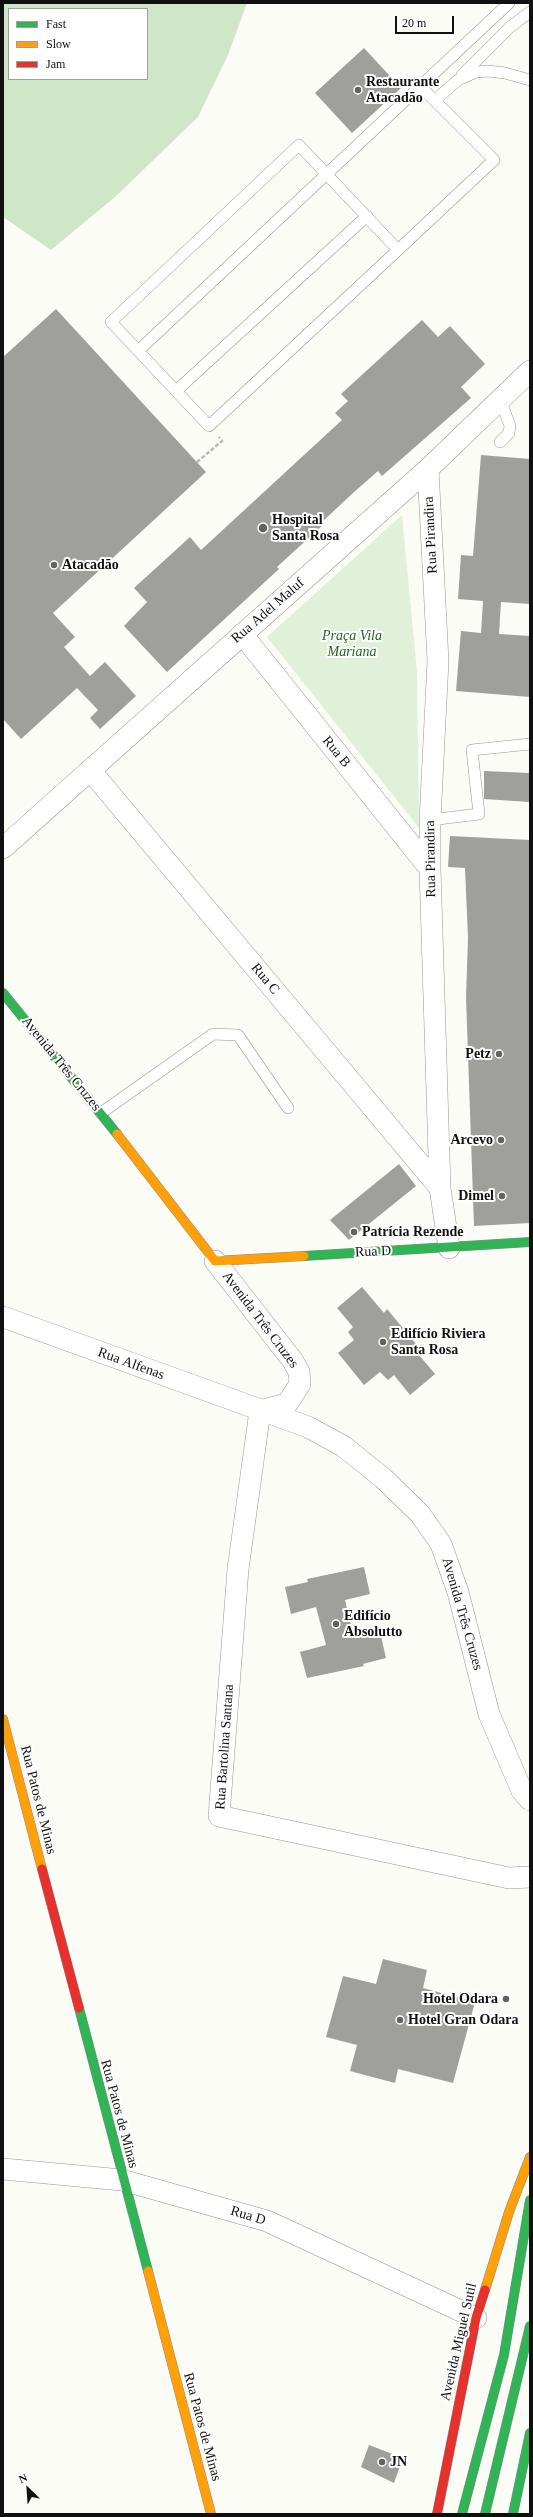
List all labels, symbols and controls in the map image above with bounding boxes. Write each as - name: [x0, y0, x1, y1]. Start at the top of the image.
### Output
- legend: [8, 8, 148, 80]
- scale bar: [397, 8, 456, 34]
- text: 20 m: [402, 16, 426, 30]
- text: Fast: [46, 17, 66, 31]
- text: Slow: [46, 37, 71, 51]
- text: Jam: [46, 57, 65, 71]
- place label: Restaurante Atacadão: [366, 74, 439, 106]
- marker: Restaurante Atacadão: [353, 85, 363, 95]
- street label: Rua Pirandira: [421, 496, 441, 574]
- place label: Hospital Santa Rosa: [272, 512, 339, 544]
- marker: Hospital Santa Rosa: [257, 522, 269, 534]
- place label: Atacadão: [62, 557, 119, 573]
- marker: Atacadão: [49, 560, 59, 570]
- street label: Rua Adel Maluf: [228, 575, 308, 647]
- park label: Praça Vila Mariana: [322, 628, 382, 660]
- street label: Rua B: [318, 733, 354, 771]
- street label: Rua Pirandira: [422, 820, 440, 898]
- street label: Rua C: [247, 960, 283, 998]
- street label: Avenida Três Cruzes: [18, 1013, 104, 1115]
- place label: Petz: [465, 1046, 491, 1062]
- marker: Petz: [494, 1049, 504, 1059]
- place label: Arcevo: [451, 1132, 493, 1148]
- marker: Arcevo: [496, 1135, 506, 1145]
- place label: Dimel: [458, 1188, 494, 1204]
- marker: Dimel: [497, 1191, 507, 1201]
- place label: Patrícia Rezende: [362, 1224, 463, 1240]
- marker: Patrícia Rezende: [349, 1227, 359, 1237]
- street label: Rua D: [355, 1243, 391, 1261]
- street label: Avenida Três Cruzes: [218, 1268, 302, 1372]
- place label: Edifício Riviera Santa Rosa: [391, 1326, 485, 1358]
- marker: Edifício Riviera Santa Rosa: [378, 1337, 388, 1347]
- street label: Rua Alfenas: [95, 1344, 167, 1384]
- street label: Avenida Três Cruzes: [438, 1556, 486, 1672]
- place label: Edifício Absolutto: [344, 1608, 402, 1640]
- marker: Edifício Absolutto: [331, 1619, 341, 1629]
- street label: Rua Bartolina Santana: [212, 1684, 238, 1810]
- street label: Rua Patos de Minas: [16, 1744, 60, 1856]
- place label: Hotel Odara: [423, 1991, 498, 2007]
- marker: Hotel Odara: [501, 1994, 511, 2004]
- place label: Hotel Gran Odara: [408, 2012, 518, 2028]
- marker: Hotel Gran Odara: [395, 2015, 405, 2025]
- street label: Rua Patos de Minas: [96, 2058, 142, 2170]
- street label: Rua D: [228, 2203, 268, 2229]
- street label: Avenida Miguel Sutil: [437, 2282, 481, 2402]
- street label: Rua Patos de Minas: [179, 2371, 225, 2483]
- place label: JN: [390, 2454, 407, 2470]
- marker: JN: [377, 2457, 387, 2467]
- north arrow: [8, 2469, 48, 2509]
- text: N: [17, 2471, 29, 2485]

